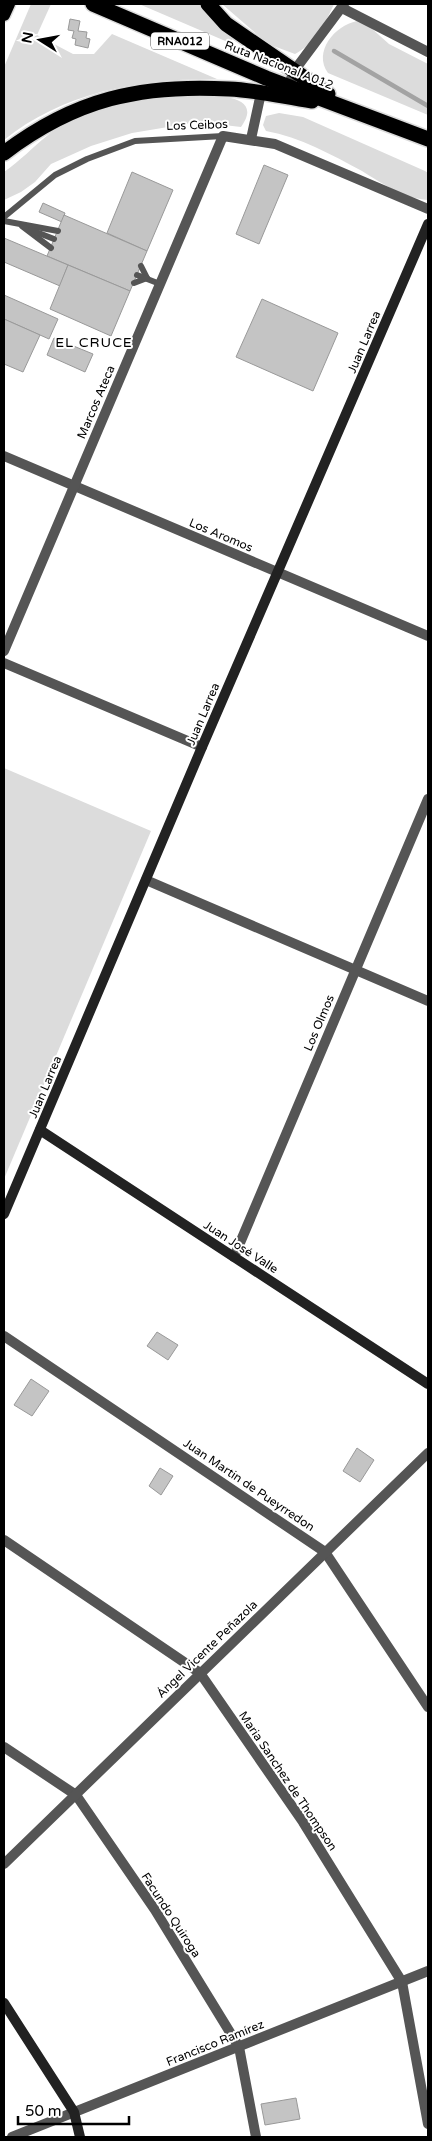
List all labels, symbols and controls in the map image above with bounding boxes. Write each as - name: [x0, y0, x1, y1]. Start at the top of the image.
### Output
- north arrow: [15, 15, 65, 65]
- text: N: [18, 30, 37, 45]
- road number: RNA012: [151, 32, 209, 49]
- street label: Ruta Nacional A012: [223, 38, 335, 92]
- street label: Los Ceibos: [166, 117, 228, 133]
- street label: Juan Larrea: [345, 309, 383, 375]
- district label: EL CRUCE: [55, 334, 133, 351]
- street label: Marcos Ateca: [74, 363, 118, 441]
- street label: Los Aromos: [187, 515, 255, 555]
- street label: Juan Larrea: [184, 681, 222, 747]
- street label: Los Olmos: [301, 993, 337, 1053]
- street label: Juan Larrea: [26, 1054, 64, 1120]
- street label: Juan José Valle: [201, 1218, 281, 1276]
- street label: Juan Martin de Pueyrredon: [181, 1436, 317, 1534]
- street label: Ángel Vicente Peñazola: [154, 1597, 260, 1701]
- street label: Maria Sanchez de Thompson: [236, 1709, 340, 1853]
- street label: Facundo Quiroga: [138, 1870, 204, 1960]
- street label: Francisco Ramírez: [164, 2017, 266, 2069]
- scale bar: [18, 2094, 129, 2126]
- text: 50 m: [25, 2102, 62, 2120]

